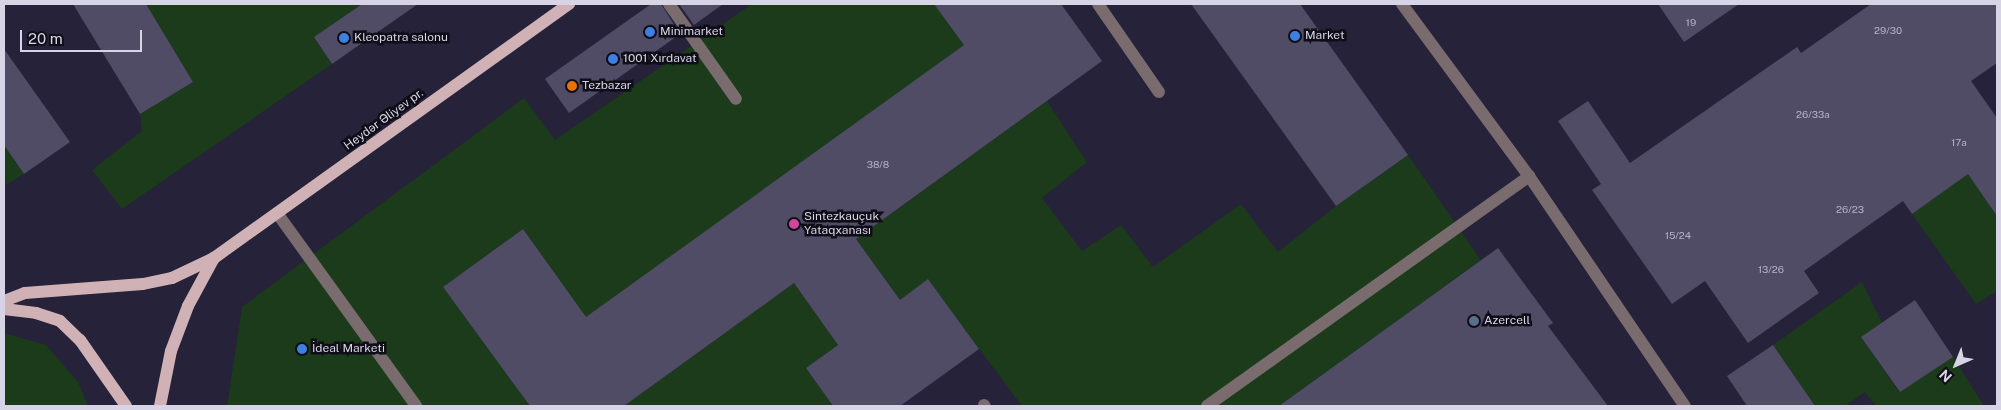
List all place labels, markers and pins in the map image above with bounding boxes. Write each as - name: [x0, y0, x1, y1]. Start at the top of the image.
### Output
- place label: Minimarket: [660, 25, 723, 39]
- marker: Minimarket: [644, 26, 656, 38]
- place label: Market: [1305, 29, 1345, 43]
- marker: Market: [1289, 30, 1301, 42]
- place label: Kleopatra salonu: [354, 31, 448, 45]
- marker: Kleopatra salonu: [338, 32, 350, 44]
- place label: 1001 Xırdavat: [623, 52, 697, 66]
- marker: 1001 Xırdavat: [607, 53, 619, 65]
- place label: Tezbazar: [582, 79, 632, 93]
- marker: Tezbazar: [566, 80, 578, 92]
- place label: Sintezkauçuk Yataqxanası: [804, 210, 879, 238]
- marker: Sintezkauçuk Yataqxanası: [788, 218, 800, 230]
- place label: Azercell: [1484, 314, 1530, 328]
- marker: Azercell: [1468, 315, 1480, 327]
- place label: İdeal Marketi: [312, 342, 385, 356]
- marker: İdeal Marketi: [296, 343, 308, 355]

